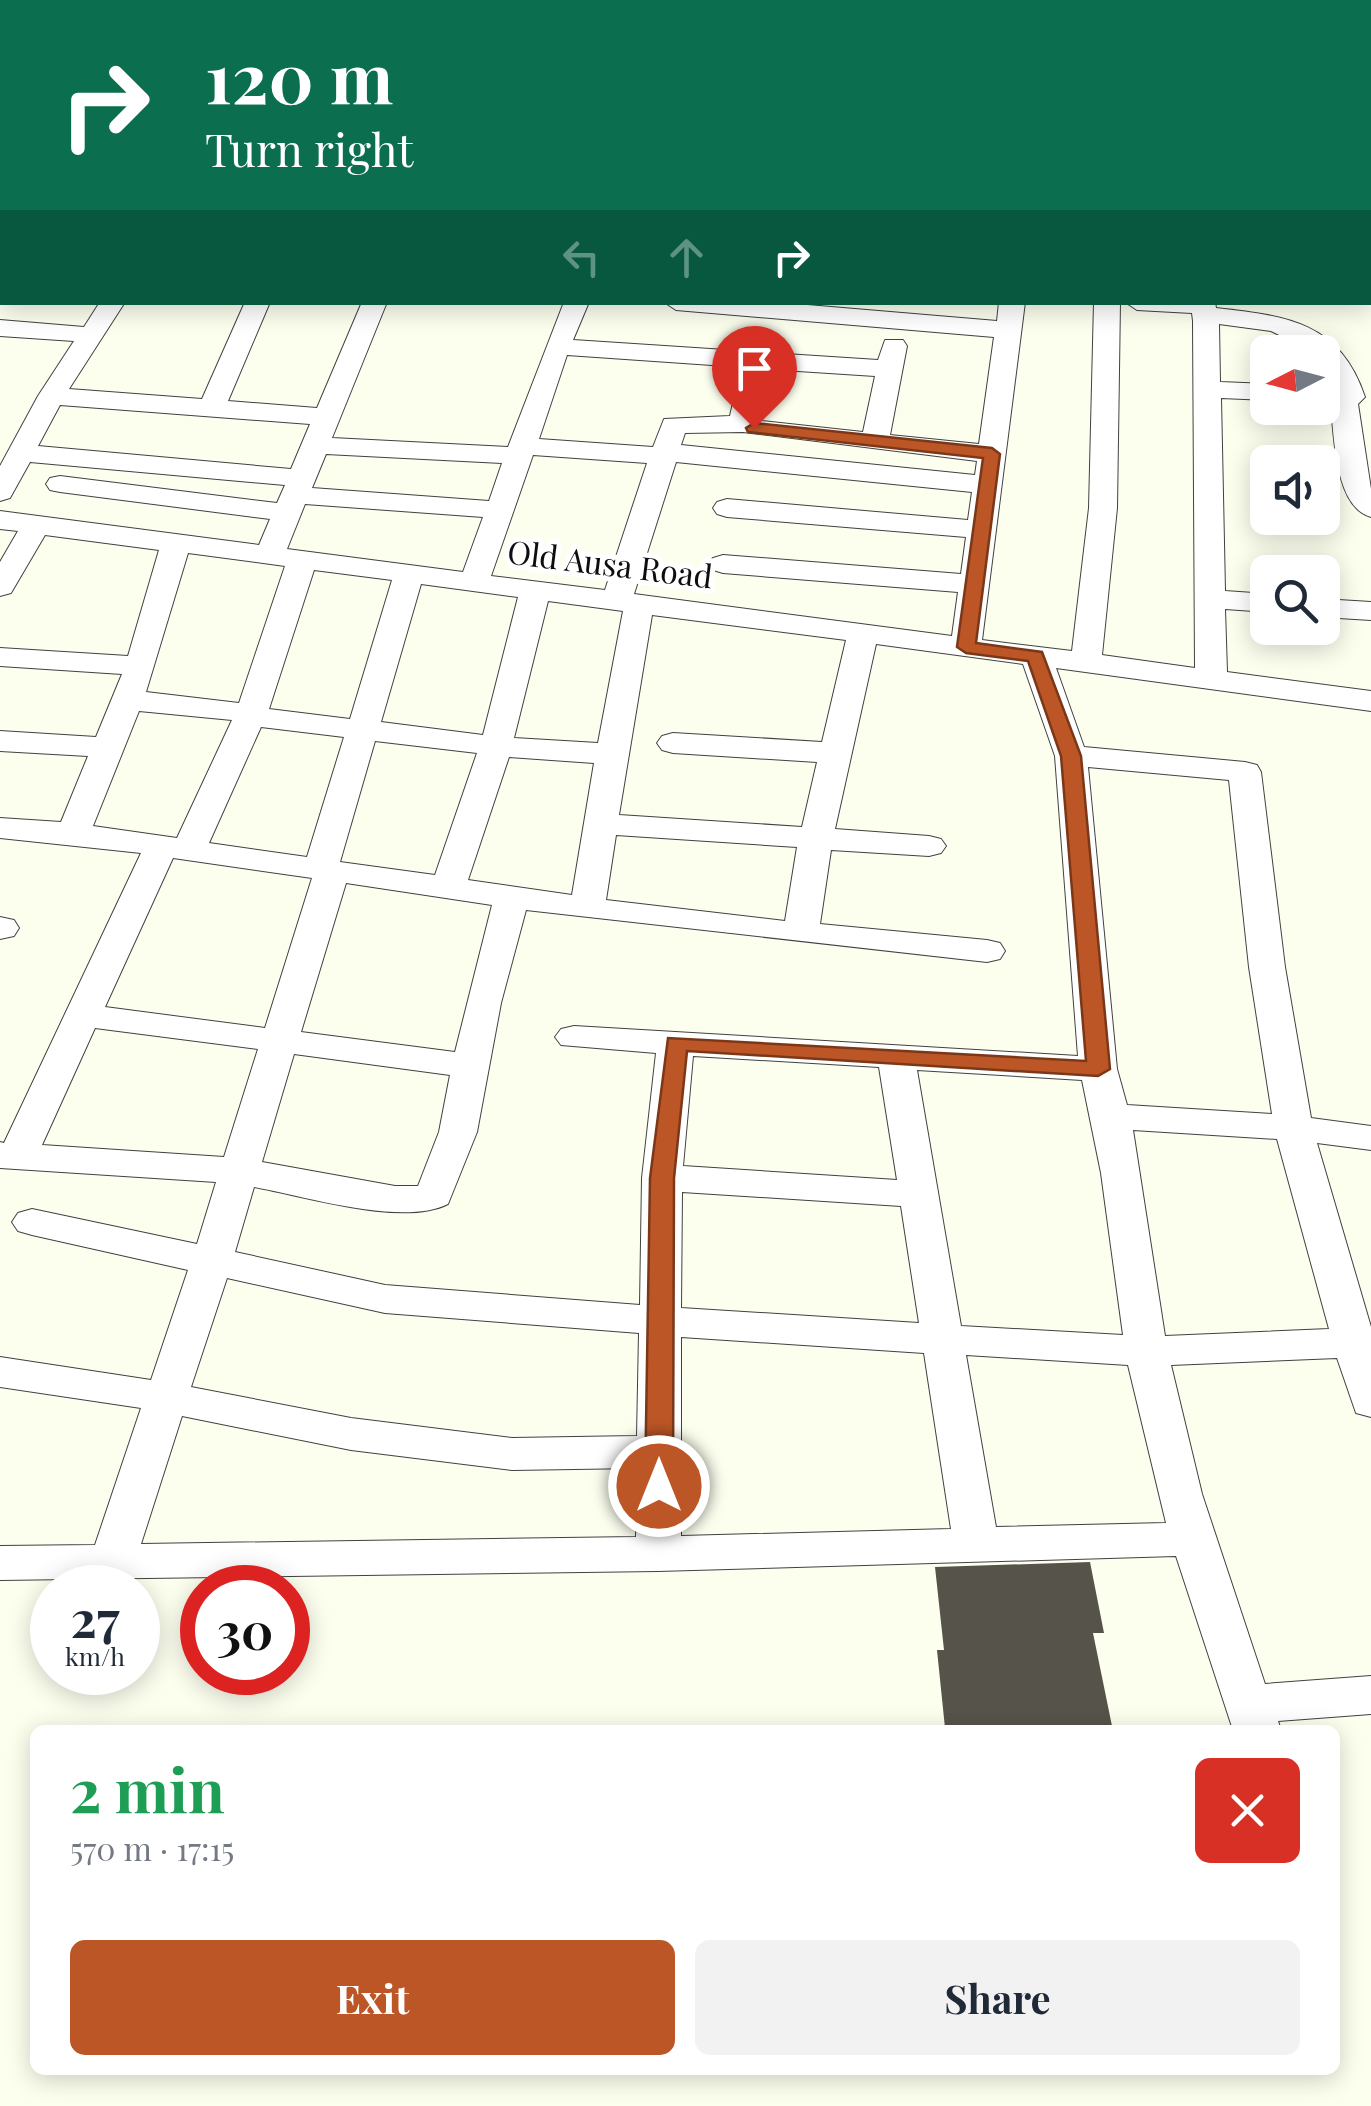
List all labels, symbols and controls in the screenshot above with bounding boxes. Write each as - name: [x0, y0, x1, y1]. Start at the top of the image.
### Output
- text: 120 m: [205, 28, 393, 122]
- icon: right: [40, 40, 170, 170]
- text: Turn right: [205, 118, 413, 178]
- icon: left: [554, 230, 609, 285]
- icon: ahead: [659, 230, 714, 285]
- icon: right: [764, 230, 819, 285]
- pin: [712, 326, 797, 429]
- north arrow: [1250, 335, 1340, 425]
- map controls: [1250, 335, 1340, 645]
- icon: arrive: [727, 341, 782, 396]
- button: sound: [1250, 445, 1340, 535]
- street label: Old Ausa Road: [505, 529, 715, 596]
- button: search: [1250, 555, 1340, 645]
- position arrow: [607, 1434, 711, 1538]
- speed limit sign: 30: [180, 1565, 310, 1695]
- text: 27: [71, 1584, 119, 1651]
- text: km/h: [65, 1639, 125, 1672]
- text: 2 min: [70, 1748, 225, 1828]
- button: close: [1195, 1758, 1300, 1863]
- text: 570 m · 17:15: [70, 1826, 234, 1869]
- button: Exit: [70, 1940, 675, 2055]
- button: Share: [695, 1940, 1300, 2055]

